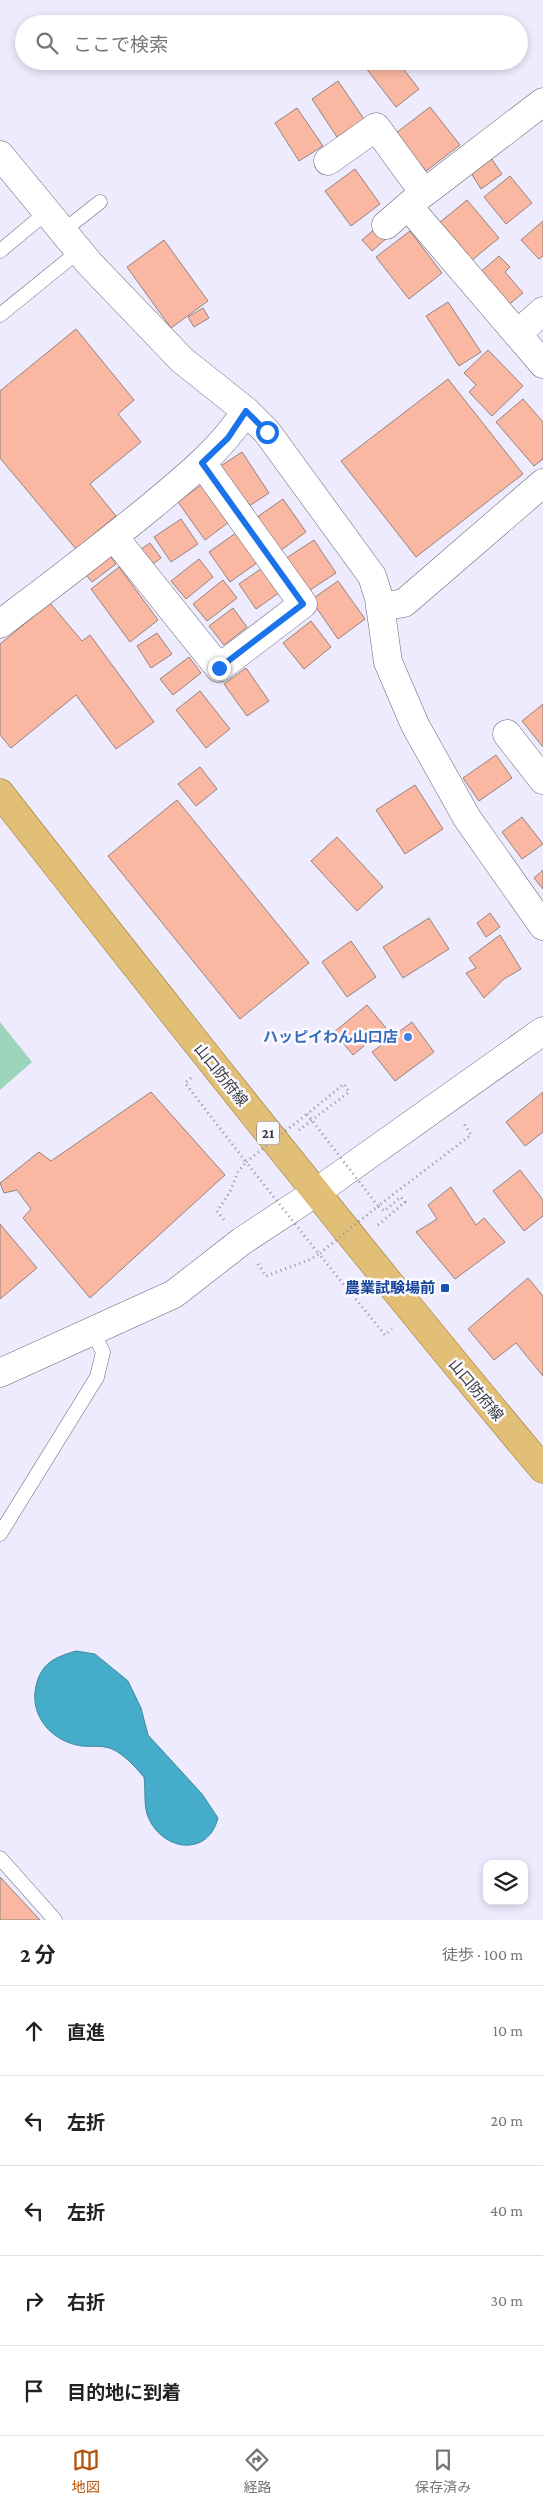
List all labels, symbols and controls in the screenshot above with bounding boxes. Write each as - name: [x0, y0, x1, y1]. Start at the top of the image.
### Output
- search box: [15, 15, 528, 70]
- icon: search: [33, 29, 61, 57]
- text: ここで検索: [73, 34, 168, 55]
- route start: [256, 421, 279, 444]
- route end: [208, 657, 231, 680]
- place label: ハッピイわん山口店: [263, 1029, 398, 1045]
- marker: ハッピイわん山口店: [402, 1031, 414, 1043]
- street label: 山口防府線: [191, 1041, 251, 1109]
- road number: 21: [257, 1122, 279, 1144]
- place label: 農業試験場前: [345, 1279, 435, 1296]
- marker: 農業試験場前: [439, 1282, 451, 1294]
- street label: 山口防府線: [446, 1356, 506, 1424]
- map controls: [483, 1860, 528, 1905]
- button: layers: [483, 1860, 528, 1905]
- text: 2 分: [20, 1943, 56, 1967]
- text: 徒歩 · 100 m: [442, 1946, 523, 1963]
- icon: ahead: [20, 2017, 48, 2045]
- text: 直進: [67, 2022, 105, 2043]
- text: 10 m: [493, 2022, 523, 2039]
- icon: left: [20, 2107, 48, 2135]
- text: 左折: [67, 2112, 105, 2133]
- text: 20 m: [490, 2112, 523, 2129]
- icon: left: [20, 2197, 48, 2225]
- text: 左折: [67, 2202, 105, 2223]
- text: 40 m: [490, 2202, 523, 2219]
- icon: right: [20, 2287, 48, 2315]
- text: 右折: [67, 2292, 105, 2313]
- text: 30 m: [491, 2292, 523, 2309]
- icon: arrive: [20, 2377, 48, 2405]
- text: 目的地に到着: [67, 2382, 181, 2403]
- tab: 地図: [72, 2446, 100, 2496]
- tab: 経路: [243, 2446, 271, 2496]
- tab: 保存済み: [415, 2446, 471, 2496]

